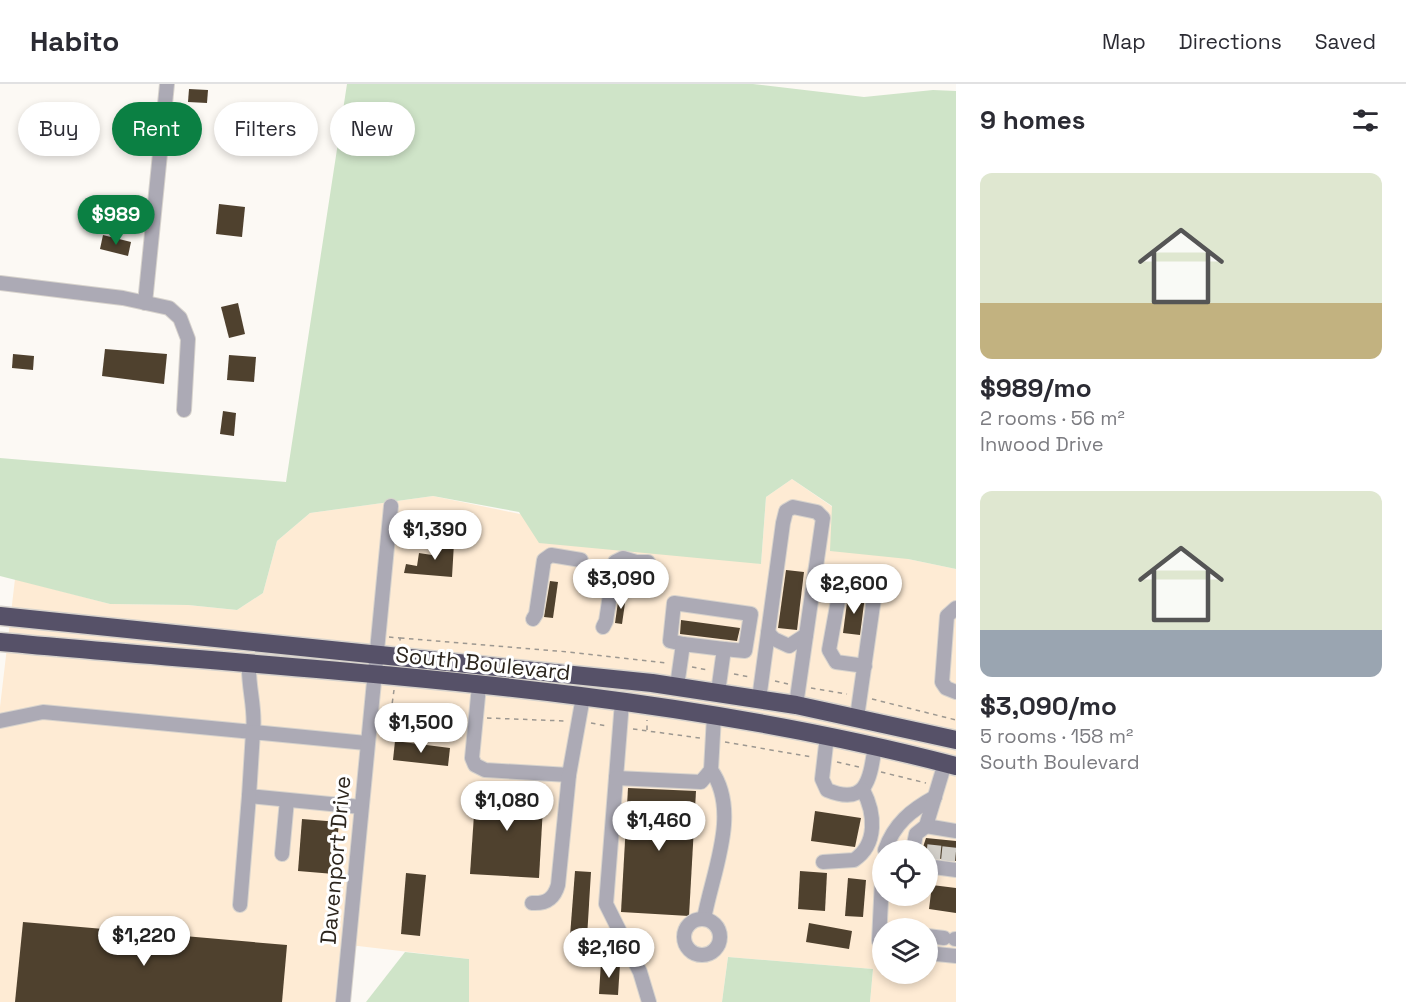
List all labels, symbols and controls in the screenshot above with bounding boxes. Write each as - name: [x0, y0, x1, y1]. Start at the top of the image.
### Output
- text: Habito: [30, 23, 119, 59]
- text: Map: [1102, 28, 1146, 55]
- text: Directions: [1179, 28, 1282, 55]
- text: Saved: [1315, 28, 1376, 55]
- chip: Buy: [18, 102, 100, 156]
- chip: Rent: [112, 102, 202, 156]
- chip: Filters: [214, 102, 318, 156]
- chip: New: [330, 102, 415, 156]
- text: 9 homes: [980, 103, 1085, 137]
- icon: filters: [1349, 104, 1382, 137]
- pin: $989: [80, 195, 152, 246]
- text: $989: [92, 201, 140, 227]
- icon: home: [1127, 212, 1235, 320]
- text: $989/mo: [980, 371, 1092, 405]
- text: 2 rooms · 56 m²: [980, 405, 1125, 431]
- text: Inwood Drive: [980, 431, 1104, 457]
- pin: $1,390: [386, 510, 484, 561]
- text: $1,390: [403, 516, 467, 542]
- icon: home: [1127, 530, 1235, 638]
- pin: $3,090: [572, 559, 670, 610]
- pin: $2,600: [805, 564, 903, 615]
- text: $3,090: [587, 565, 655, 591]
- text: $2,600: [820, 570, 888, 596]
- street label: South Boulevard: [394, 640, 572, 686]
- text: $3,090/mo: [980, 689, 1117, 723]
- pin: $1,500: [372, 703, 470, 754]
- text: $1,500: [389, 709, 453, 735]
- text: 5 rooms · 158 m²: [980, 723, 1133, 749]
- text: South Boulevard: [980, 749, 1140, 775]
- street label: Davenport Drive: [314, 775, 356, 945]
- pin: $1,080: [458, 781, 556, 832]
- text: $1,080: [475, 787, 539, 813]
- pin: $1,460: [610, 801, 708, 852]
- text: $1,460: [626, 807, 692, 833]
- map controls: [872, 840, 938, 984]
- button: locate: [872, 840, 938, 906]
- pin: $1,220: [95, 916, 193, 967]
- button: layers: [872, 918, 938, 984]
- text: $1,220: [112, 922, 176, 948]
- pin: $2,160: [560, 928, 658, 979]
- text: $2,160: [577, 934, 641, 960]

